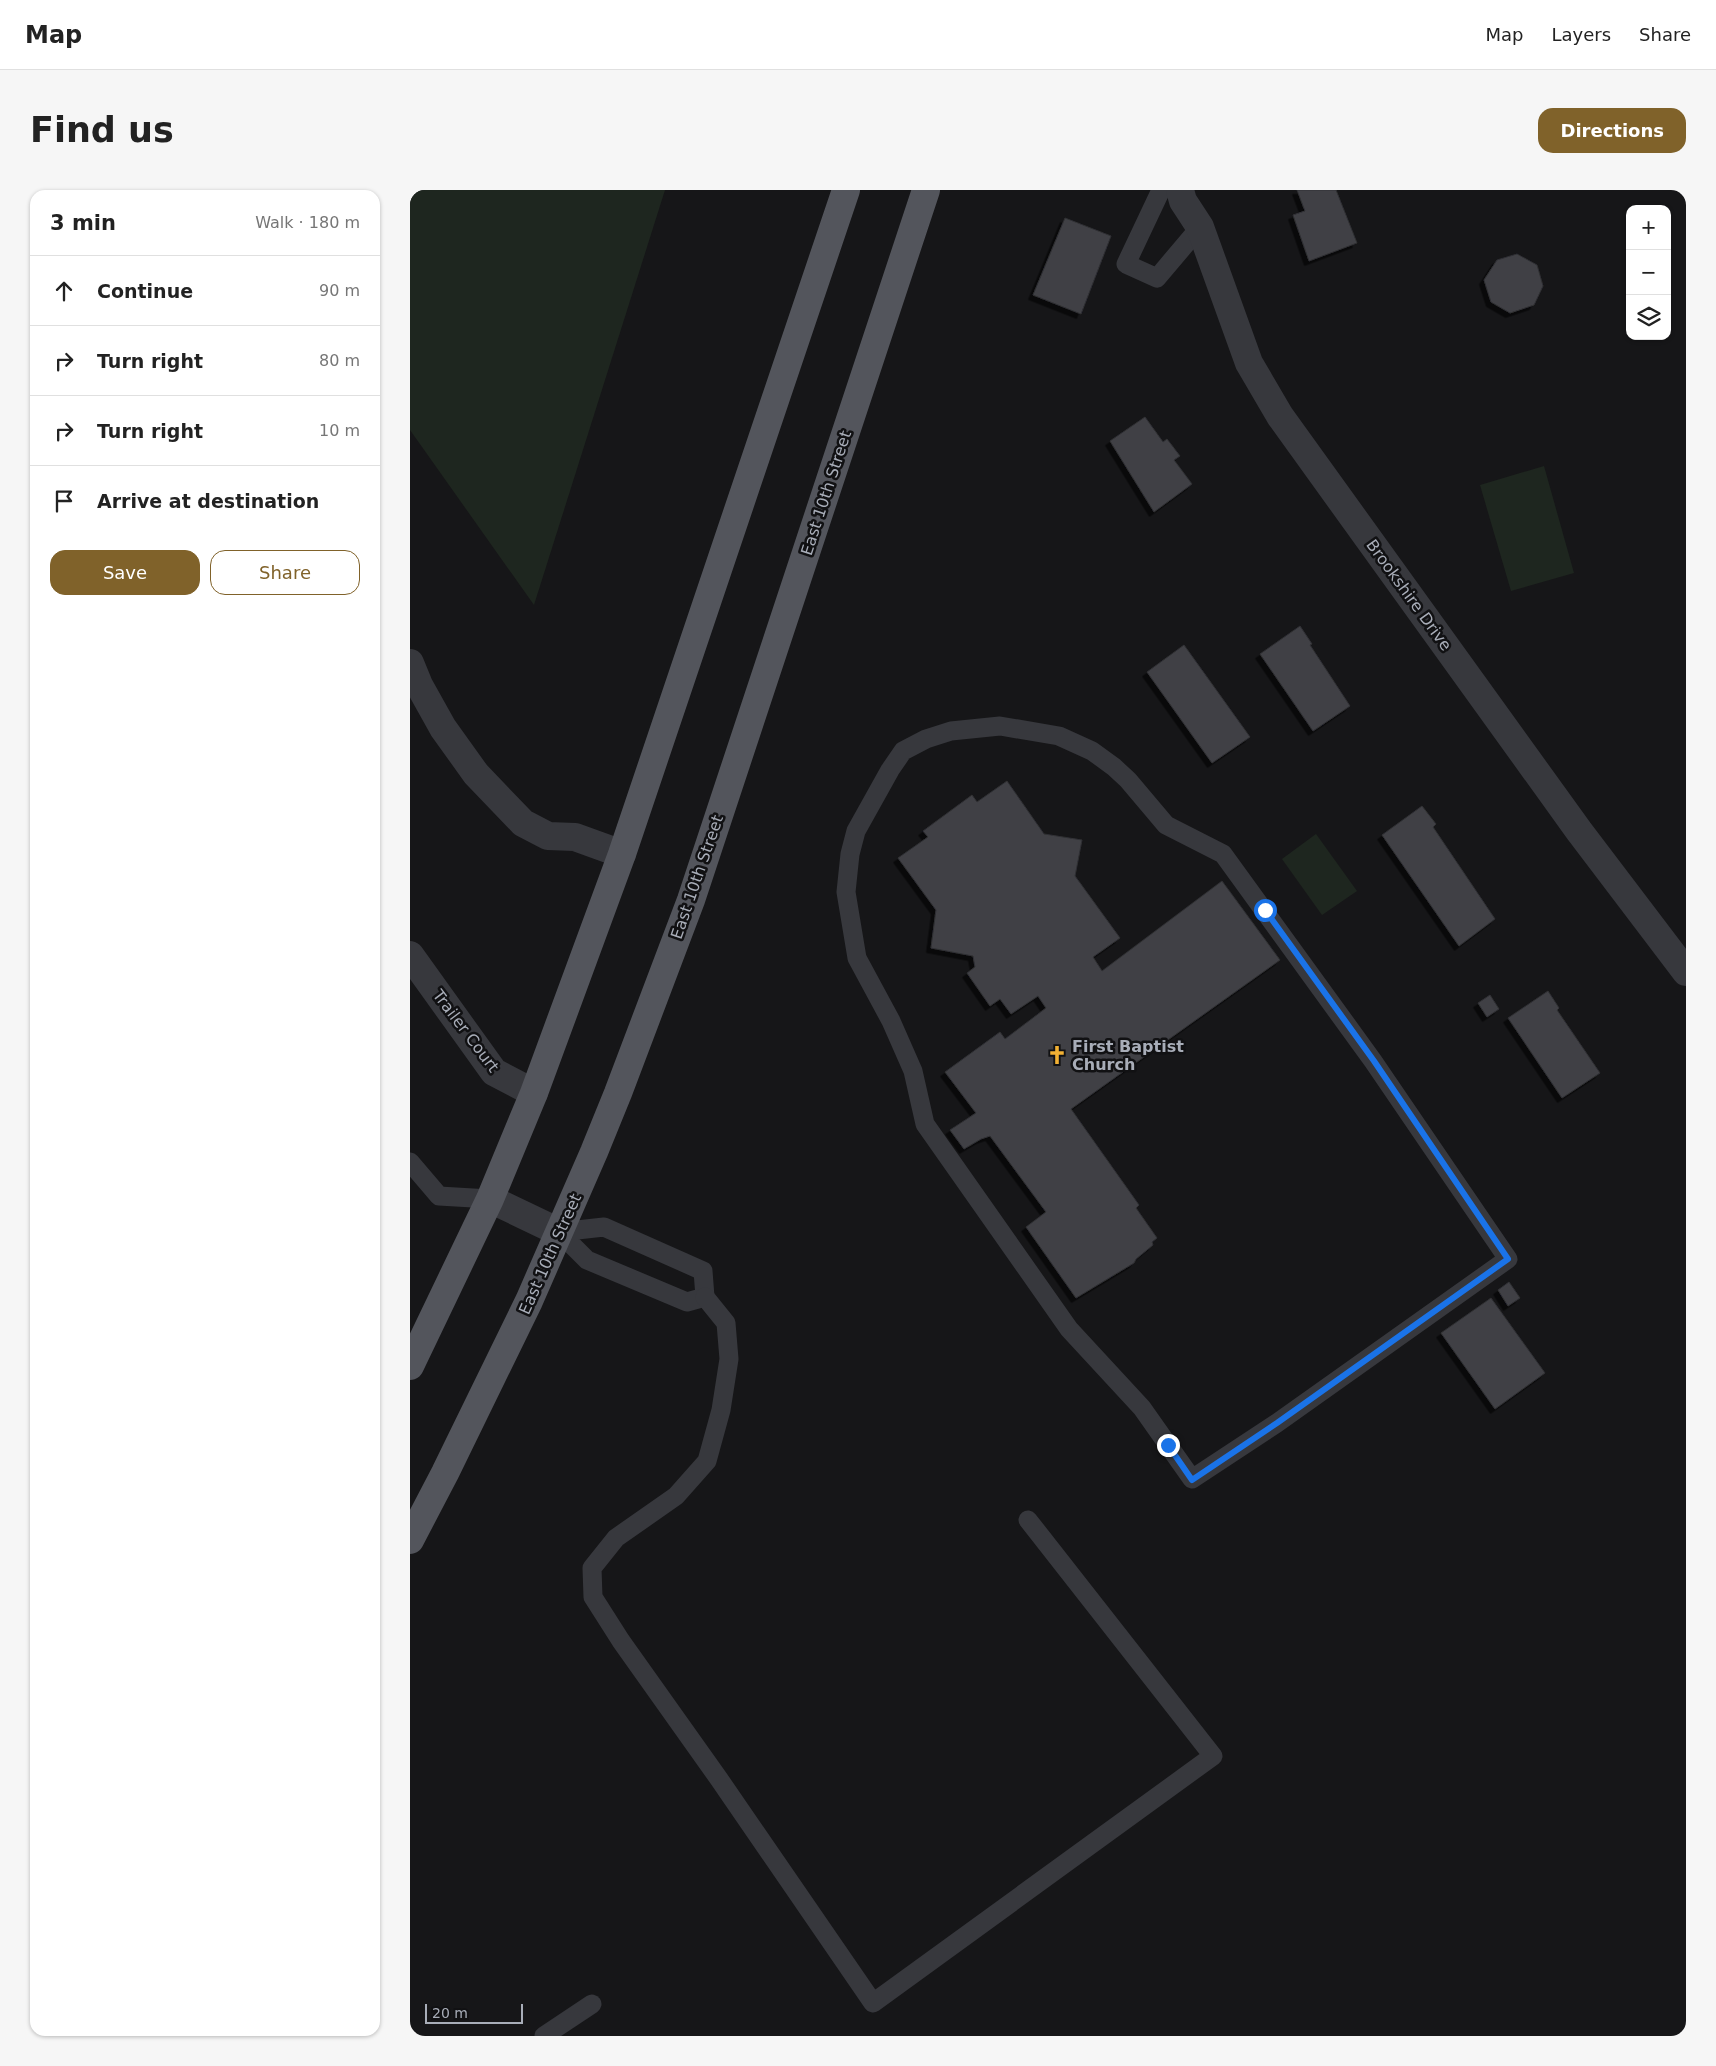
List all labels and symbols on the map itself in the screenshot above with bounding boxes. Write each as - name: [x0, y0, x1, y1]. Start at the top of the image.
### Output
- street label: East 10th Street: [797, 428, 855, 558]
- street label: Brookshire Drive: [1362, 536, 1456, 654]
- street label: East 10th Street: [667, 812, 727, 942]
- route start: [1254, 899, 1277, 922]
- street label: Trailer Court: [428, 985, 503, 1076]
- place label: First Baptist Church: [1072, 1037, 1184, 1074]
- church icon: First Baptist Church: [1046, 1044, 1068, 1066]
- street label: East 10th Street: [515, 1191, 585, 1317]
- route end: [1157, 1434, 1180, 1457]
- scale bar: [425, 2001, 522, 2024]

